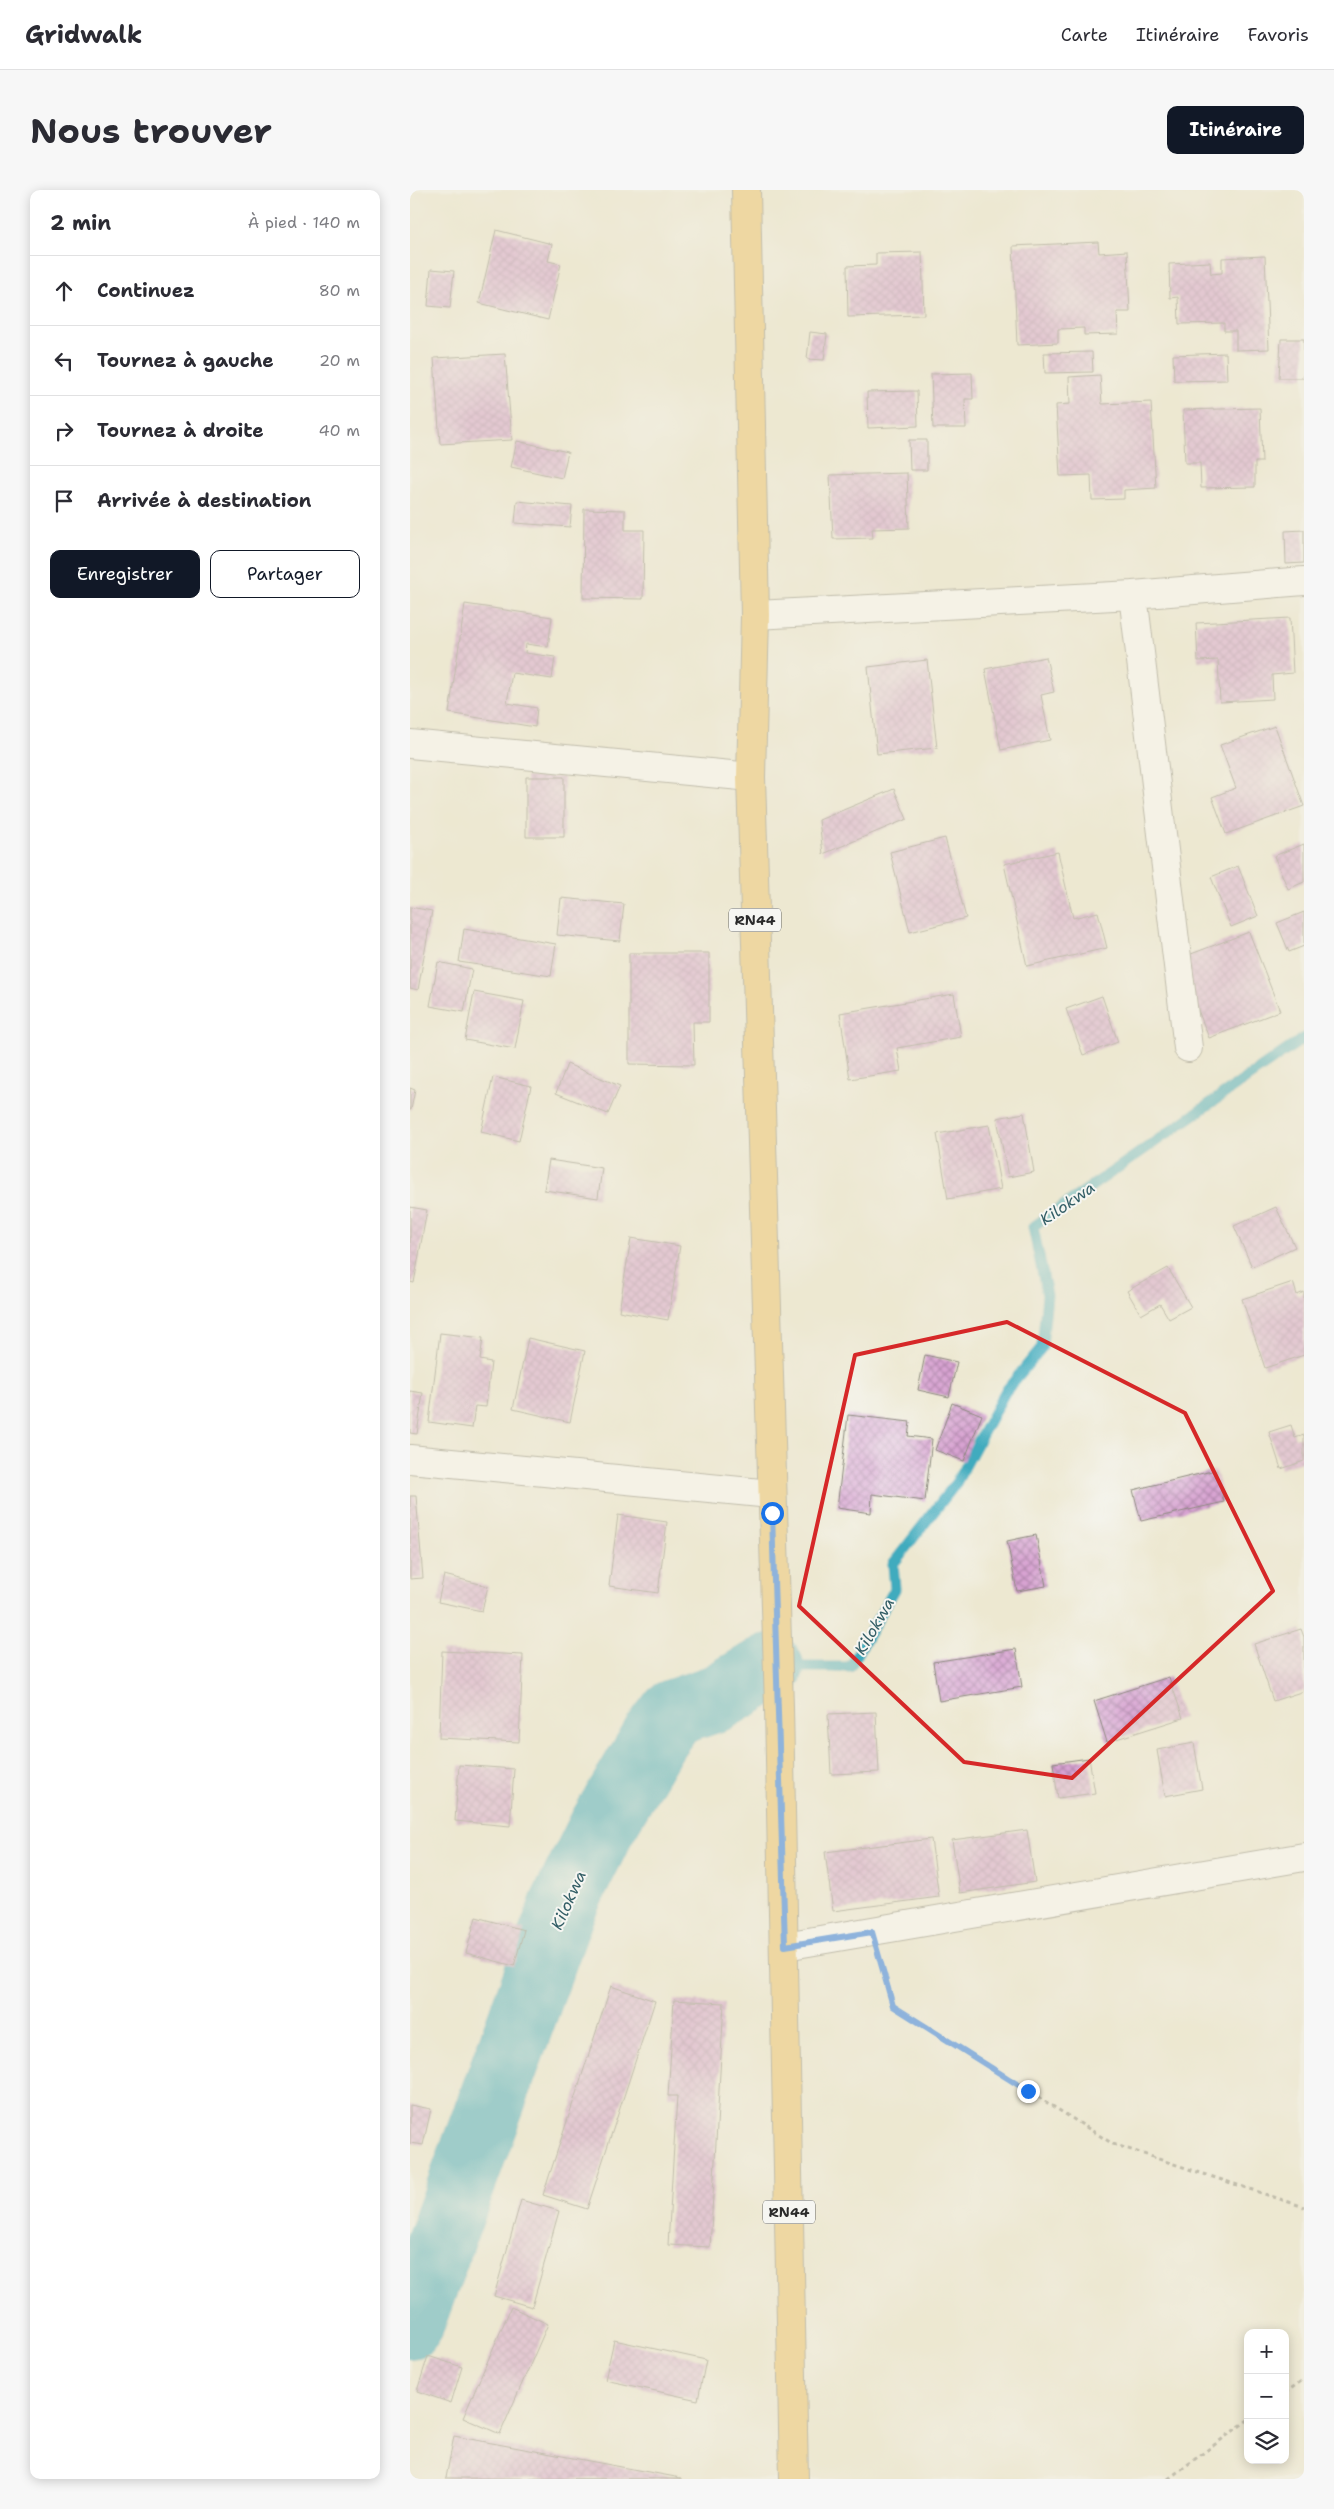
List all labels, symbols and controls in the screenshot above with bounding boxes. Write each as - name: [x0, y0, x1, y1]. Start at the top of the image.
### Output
- text: Gridwalk: [25, 19, 142, 51]
- text: Carte: [1061, 23, 1108, 47]
- text: Itinéraire: [1136, 23, 1220, 47]
- text: Favoris: [1248, 23, 1309, 47]
- button: Itinéraire: [1167, 106, 1304, 154]
- text: Nous trouver: [30, 107, 272, 154]
- text: 2 min: [50, 209, 111, 237]
- text: À pied · 140 m: [248, 212, 360, 233]
- icon: ahead: [50, 277, 78, 305]
- text: Continuez: [97, 278, 195, 303]
- text: 80 m: [319, 280, 360, 301]
- icon: left: [50, 347, 78, 375]
- text: Tournez à gauche: [97, 348, 274, 373]
- text: 20 m: [319, 350, 360, 371]
- icon: right: [50, 417, 78, 445]
- text: Tournez à droite: [97, 418, 264, 443]
- text: 40 m: [318, 420, 360, 441]
- icon: arrive: [50, 487, 78, 515]
- text: Arrivée à destination: [97, 488, 311, 513]
- button: Enregistrer: [50, 550, 200, 598]
- button: Partager: [210, 550, 360, 598]
- road number: RN44: [729, 908, 781, 932]
- water label: Kilokwa: [1036, 1177, 1099, 1230]
- route start: [761, 1502, 784, 1525]
- water label: Kilokwa: [850, 1594, 899, 1659]
- water label: Kilokwa: [546, 1867, 591, 1933]
- route end: [1017, 2080, 1040, 2103]
- road number: RN44: [763, 2200, 815, 2224]
- map controls: [1244, 2329, 1289, 2464]
- button: +: [1244, 2329, 1289, 2374]
- button: −: [1244, 2374, 1289, 2419]
- button: layers: [1244, 2419, 1289, 2464]

